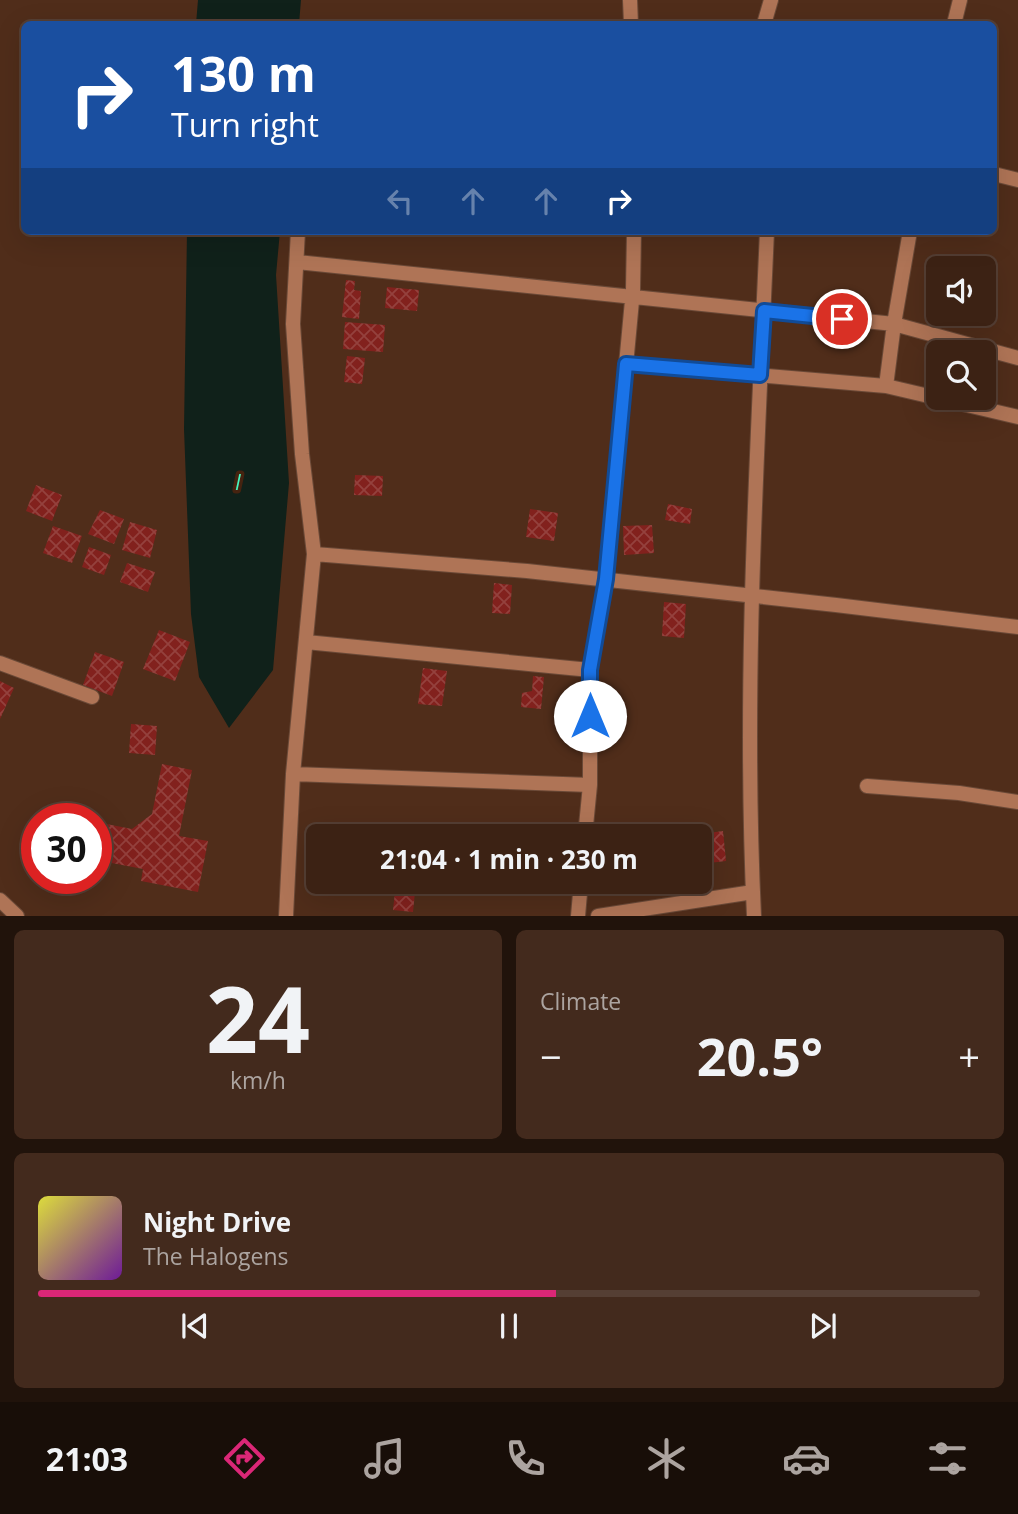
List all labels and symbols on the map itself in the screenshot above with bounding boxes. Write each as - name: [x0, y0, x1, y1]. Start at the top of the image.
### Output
- pin: [812, 289, 872, 349]
- water label: l: [235, 468, 241, 496]
- position arrow: [553, 679, 627, 753]
- speed limit sign: 30: [21, 803, 112, 894]

